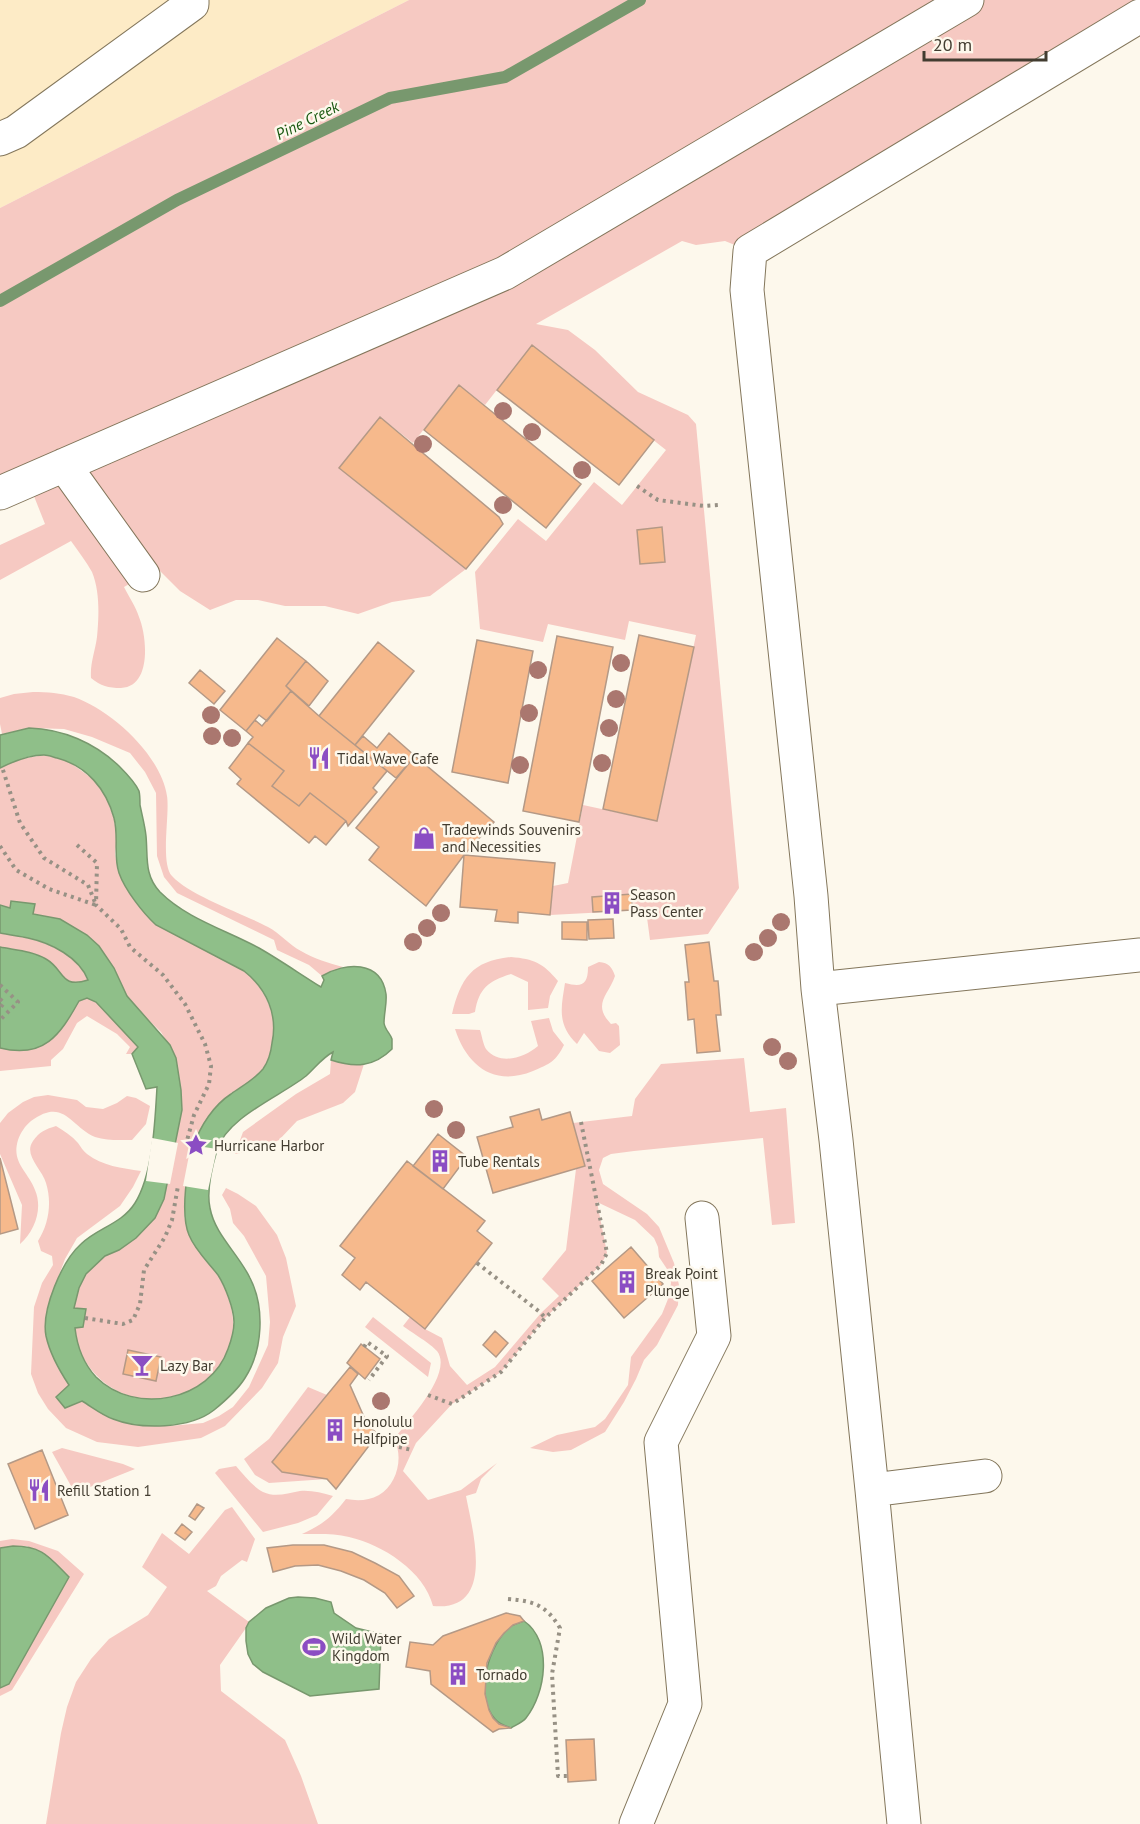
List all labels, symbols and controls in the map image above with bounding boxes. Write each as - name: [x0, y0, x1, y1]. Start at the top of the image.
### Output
- scale bar: [924, 24, 1046, 62]
- text: 20 m: [933, 33, 972, 56]
- water label: Pine Creek: [272, 96, 343, 144]
- restaurant icon: Tidal Wave Cafe: [306, 745, 332, 771]
- place label: Tidal Wave Cafe: [337, 749, 439, 768]
- place label: Tradewinds Souvenirs and Necessities: [442, 820, 581, 856]
- shop icon: Tradewinds Souvenirs and Necessities: [411, 825, 437, 851]
- place label: Season Pass Center: [630, 885, 703, 921]
- building icon: Season Pass Center: [599, 890, 625, 916]
- place icon: Hurricane Harbor: [183, 1132, 209, 1158]
- place label: Hurricane Harbor: [214, 1136, 324, 1155]
- building icon: Tube Rentals: [427, 1148, 453, 1174]
- place label: Tube Rentals: [458, 1152, 540, 1171]
- place label: Break Point Plunge: [645, 1264, 718, 1300]
- building icon: Break Point Plunge: [614, 1269, 640, 1295]
- bar icon: Lazy Bar: [129, 1352, 155, 1378]
- place label: Lazy Bar: [160, 1356, 213, 1375]
- place label: Honolulu Halfpipe: [353, 1412, 412, 1448]
- building icon: Honolulu Halfpipe: [322, 1417, 348, 1443]
- restaurant icon: Refill Station 1: [26, 1477, 52, 1503]
- place label: Refill Station 1: [57, 1481, 152, 1500]
- place label: Wild Water Kingdom: [332, 1629, 402, 1665]
- sports icon: Wild Water Kingdom: [301, 1634, 327, 1660]
- building icon: Tornado: [445, 1661, 471, 1687]
- place label: Tornado: [476, 1665, 527, 1684]

